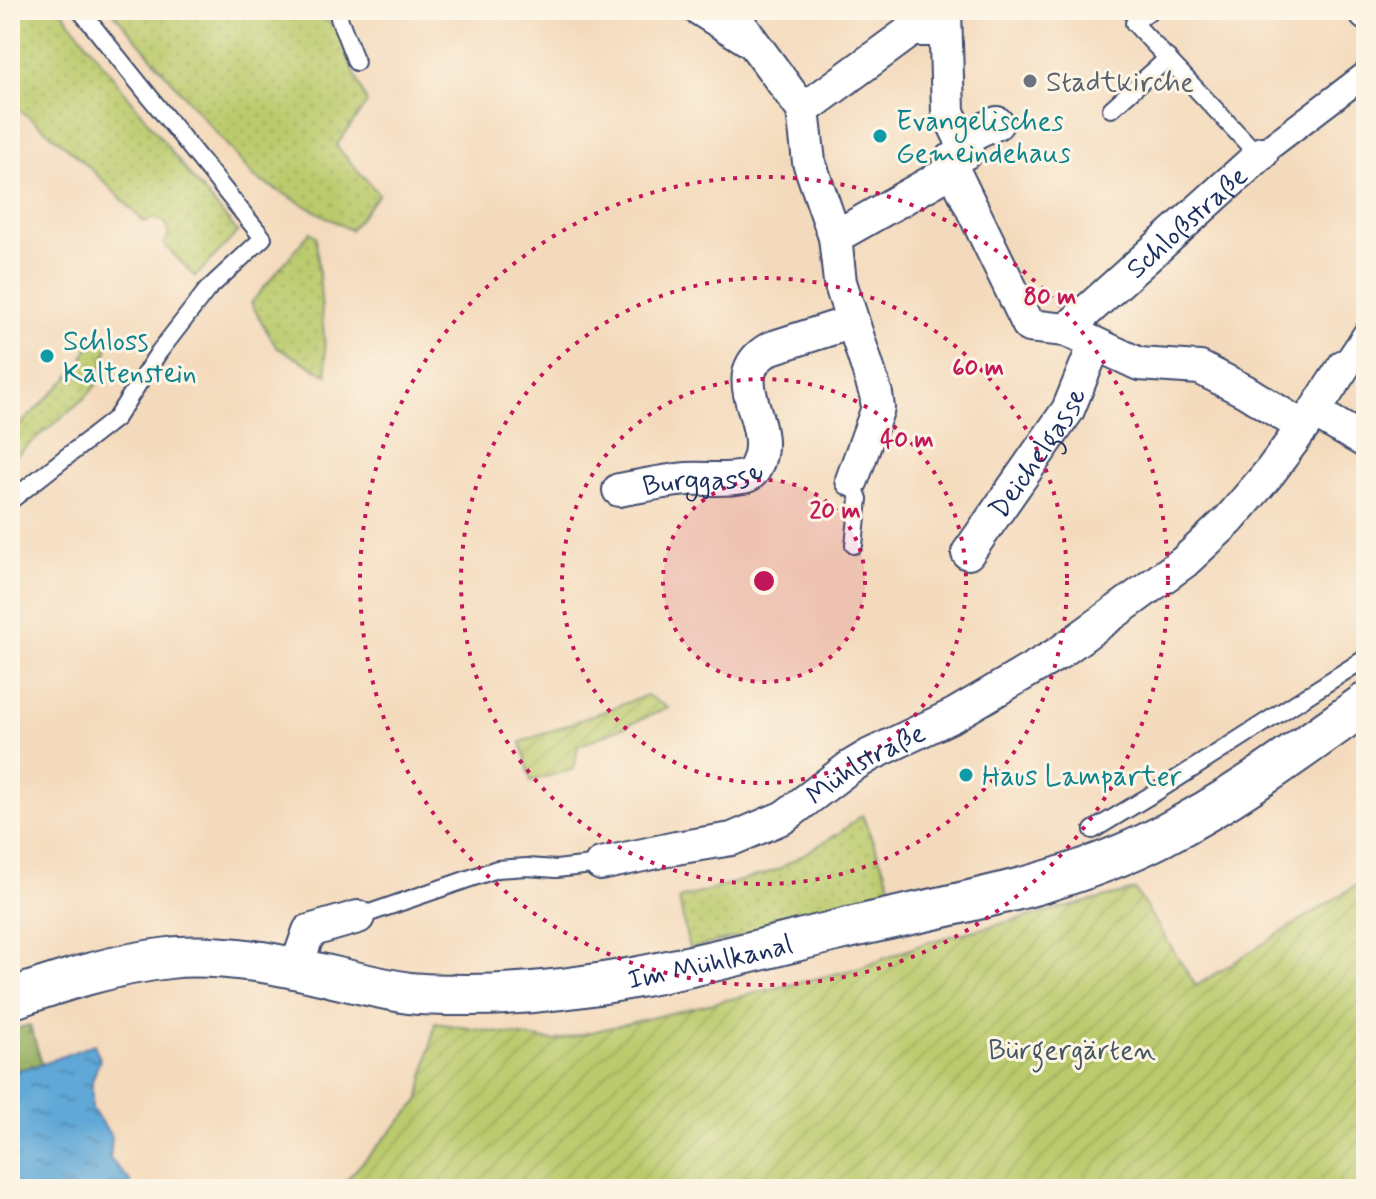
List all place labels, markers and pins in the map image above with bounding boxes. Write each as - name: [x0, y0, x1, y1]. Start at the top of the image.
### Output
- place label: Stadtkirche: [1046, 65, 1194, 102]
- marker: Stadtkirche: [1021, 72, 1039, 90]
- place label: Evangelisches Gemeindehaus: [896, 104, 1071, 173]
- marker: Evangelisches Gemeindehaus: [871, 127, 889, 145]
- place label: Schloss Kaltenstein: [63, 324, 197, 393]
- marker: Schloss Kaltenstein: [38, 347, 56, 365]
- centre of rings: [750, 567, 778, 595]
- place label: Haus Lamparter: [982, 759, 1182, 796]
- marker: Haus Lamparter: [957, 766, 975, 784]

